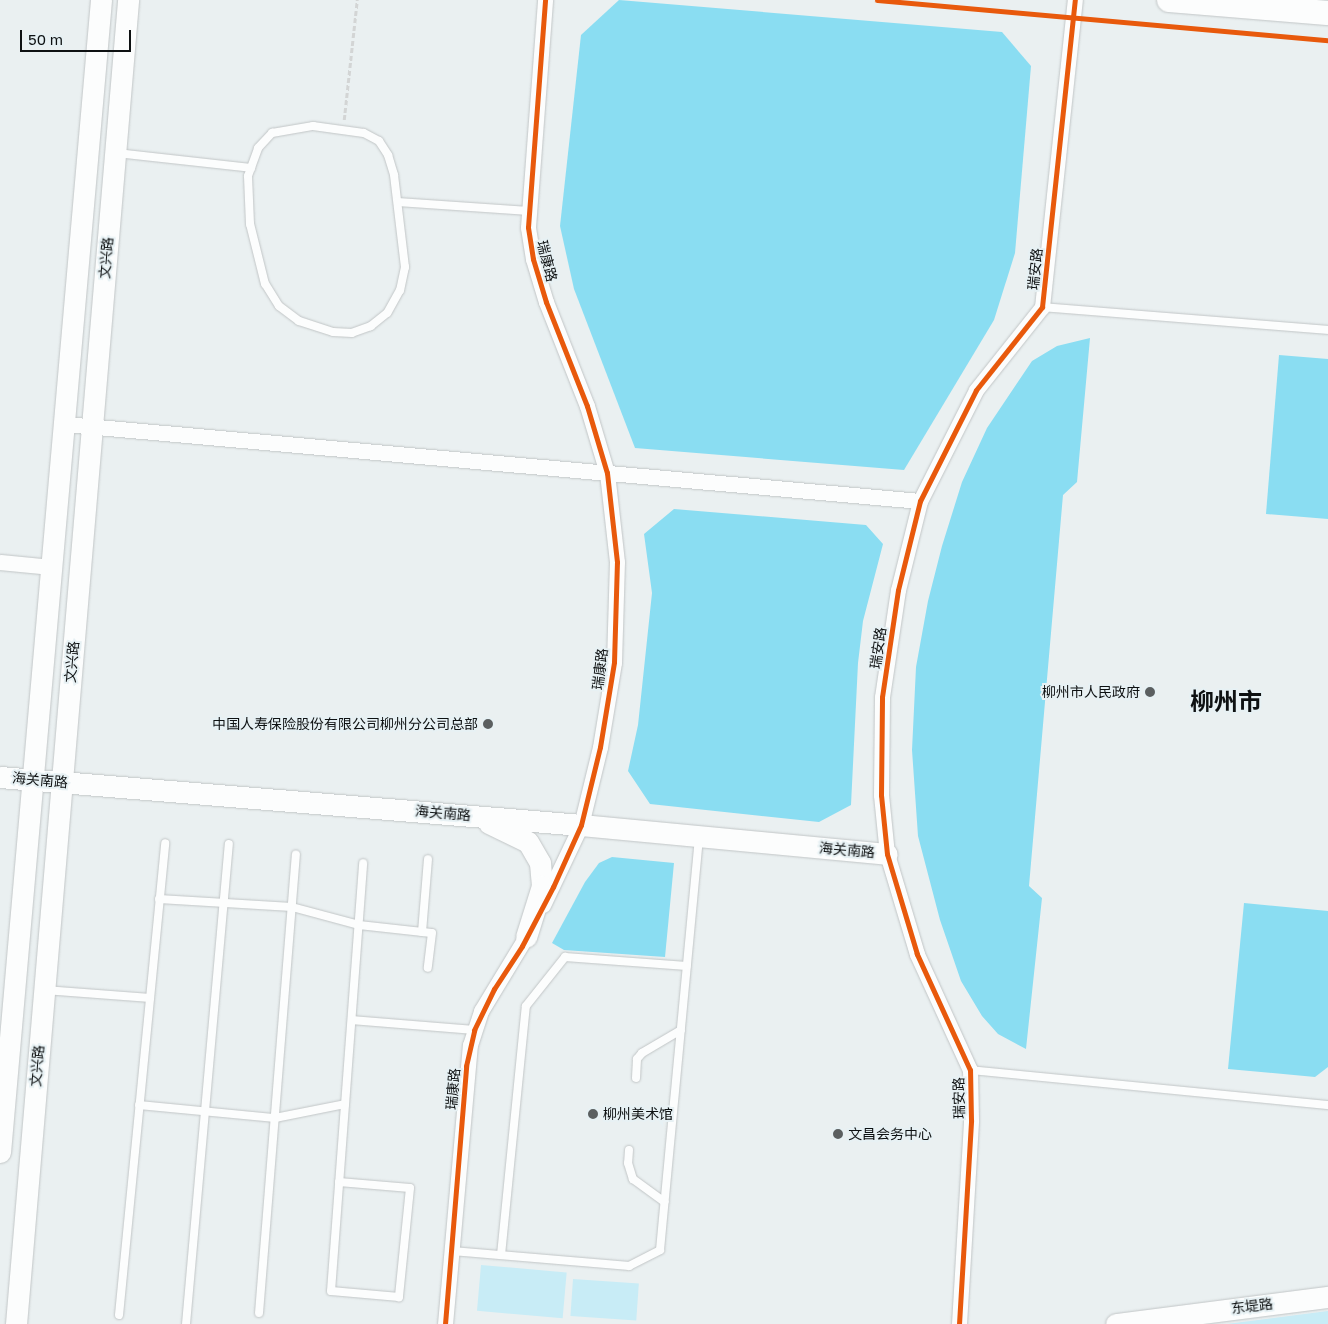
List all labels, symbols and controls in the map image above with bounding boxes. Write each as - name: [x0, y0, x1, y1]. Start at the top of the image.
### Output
- scale bar: [22, 20, 134, 52]
- text: 50 m: [28, 30, 63, 48]
- street label: 文兴路: [96, 236, 116, 280]
- street label: 瑞康路: [534, 239, 560, 283]
- street label: 瑞安路: [1024, 247, 1046, 291]
- street label: 瑞安路: [867, 626, 889, 670]
- street label: 文兴路: [62, 640, 82, 684]
- street label: 瑞康路: [589, 647, 611, 691]
- place label: 柳州市人民政府: [1042, 684, 1140, 700]
- marker: 柳州市人民政府: [1144, 686, 1156, 698]
- district label: 柳州市: [1190, 687, 1262, 715]
- place label: 中国人寿保险股份有限公司柳州分公司总部: [212, 716, 478, 732]
- marker: 中国人寿保险股份有限公司柳州分公司总部: [482, 718, 494, 730]
- street label: 海关南路: [11, 769, 69, 791]
- street label: 海关南路: [414, 802, 472, 824]
- street label: 海关南路: [818, 839, 876, 861]
- street label: 文兴路: [27, 1044, 47, 1088]
- street label: 瑞康路: [443, 1067, 463, 1111]
- street label: 瑞安路: [950, 1077, 968, 1119]
- place label: 柳州美术馆: [603, 1106, 673, 1122]
- marker: 柳州美术馆: [587, 1108, 599, 1120]
- place label: 文昌会务中心: [848, 1126, 932, 1142]
- marker: 文昌会务中心: [832, 1128, 844, 1140]
- street label: 东堤路: [1230, 1295, 1274, 1317]

